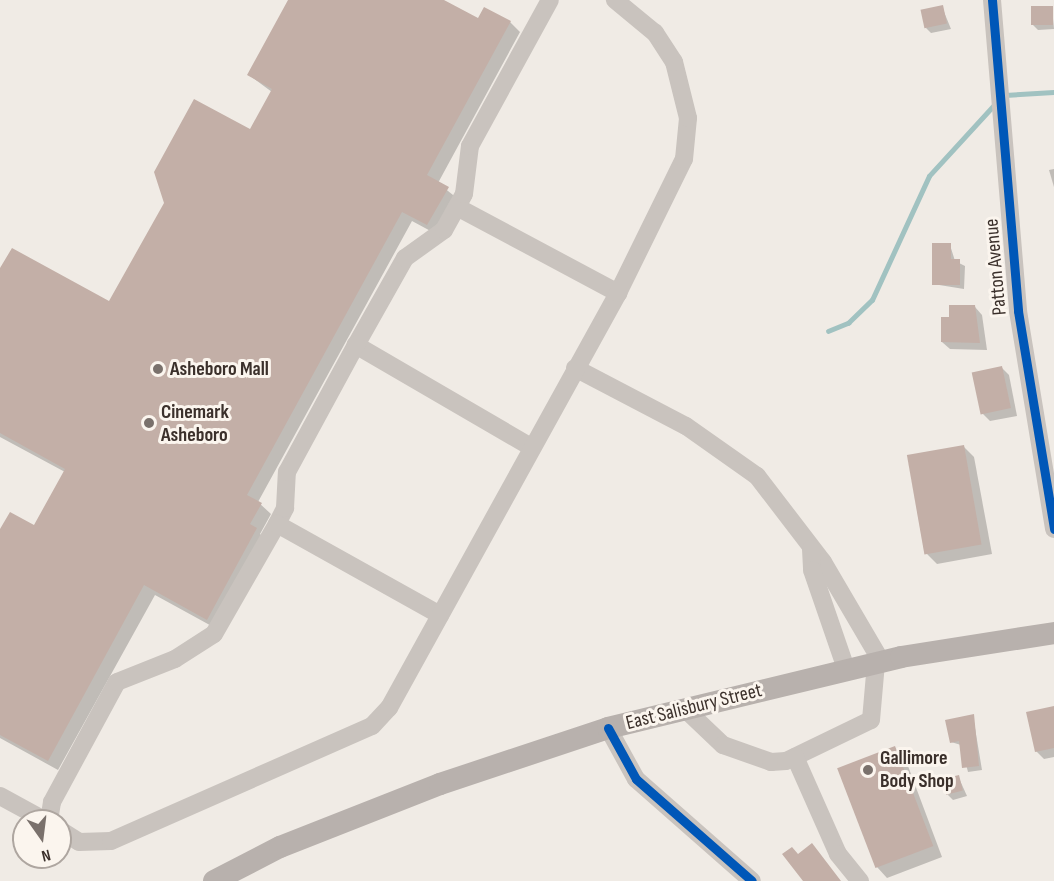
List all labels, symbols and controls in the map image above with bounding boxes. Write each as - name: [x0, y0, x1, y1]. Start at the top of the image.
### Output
- street label: Patton Avenue: [980, 218, 1012, 316]
- place label: Asheboro Mall: [170, 357, 269, 381]
- marker: Asheboro Mall: [151, 362, 165, 376]
- place label: Cinemark Asheboro: [161, 400, 229, 447]
- marker: Cinemark Asheboro: [142, 416, 156, 430]
- street label: East Salisbury Street: [624, 679, 764, 735]
- place label: Gallimore Body Shop: [880, 746, 954, 793]
- marker: Gallimore Body Shop: [861, 763, 875, 777]
- north arrow: [12, 809, 72, 869]
- text: N: [40, 845, 52, 865]

